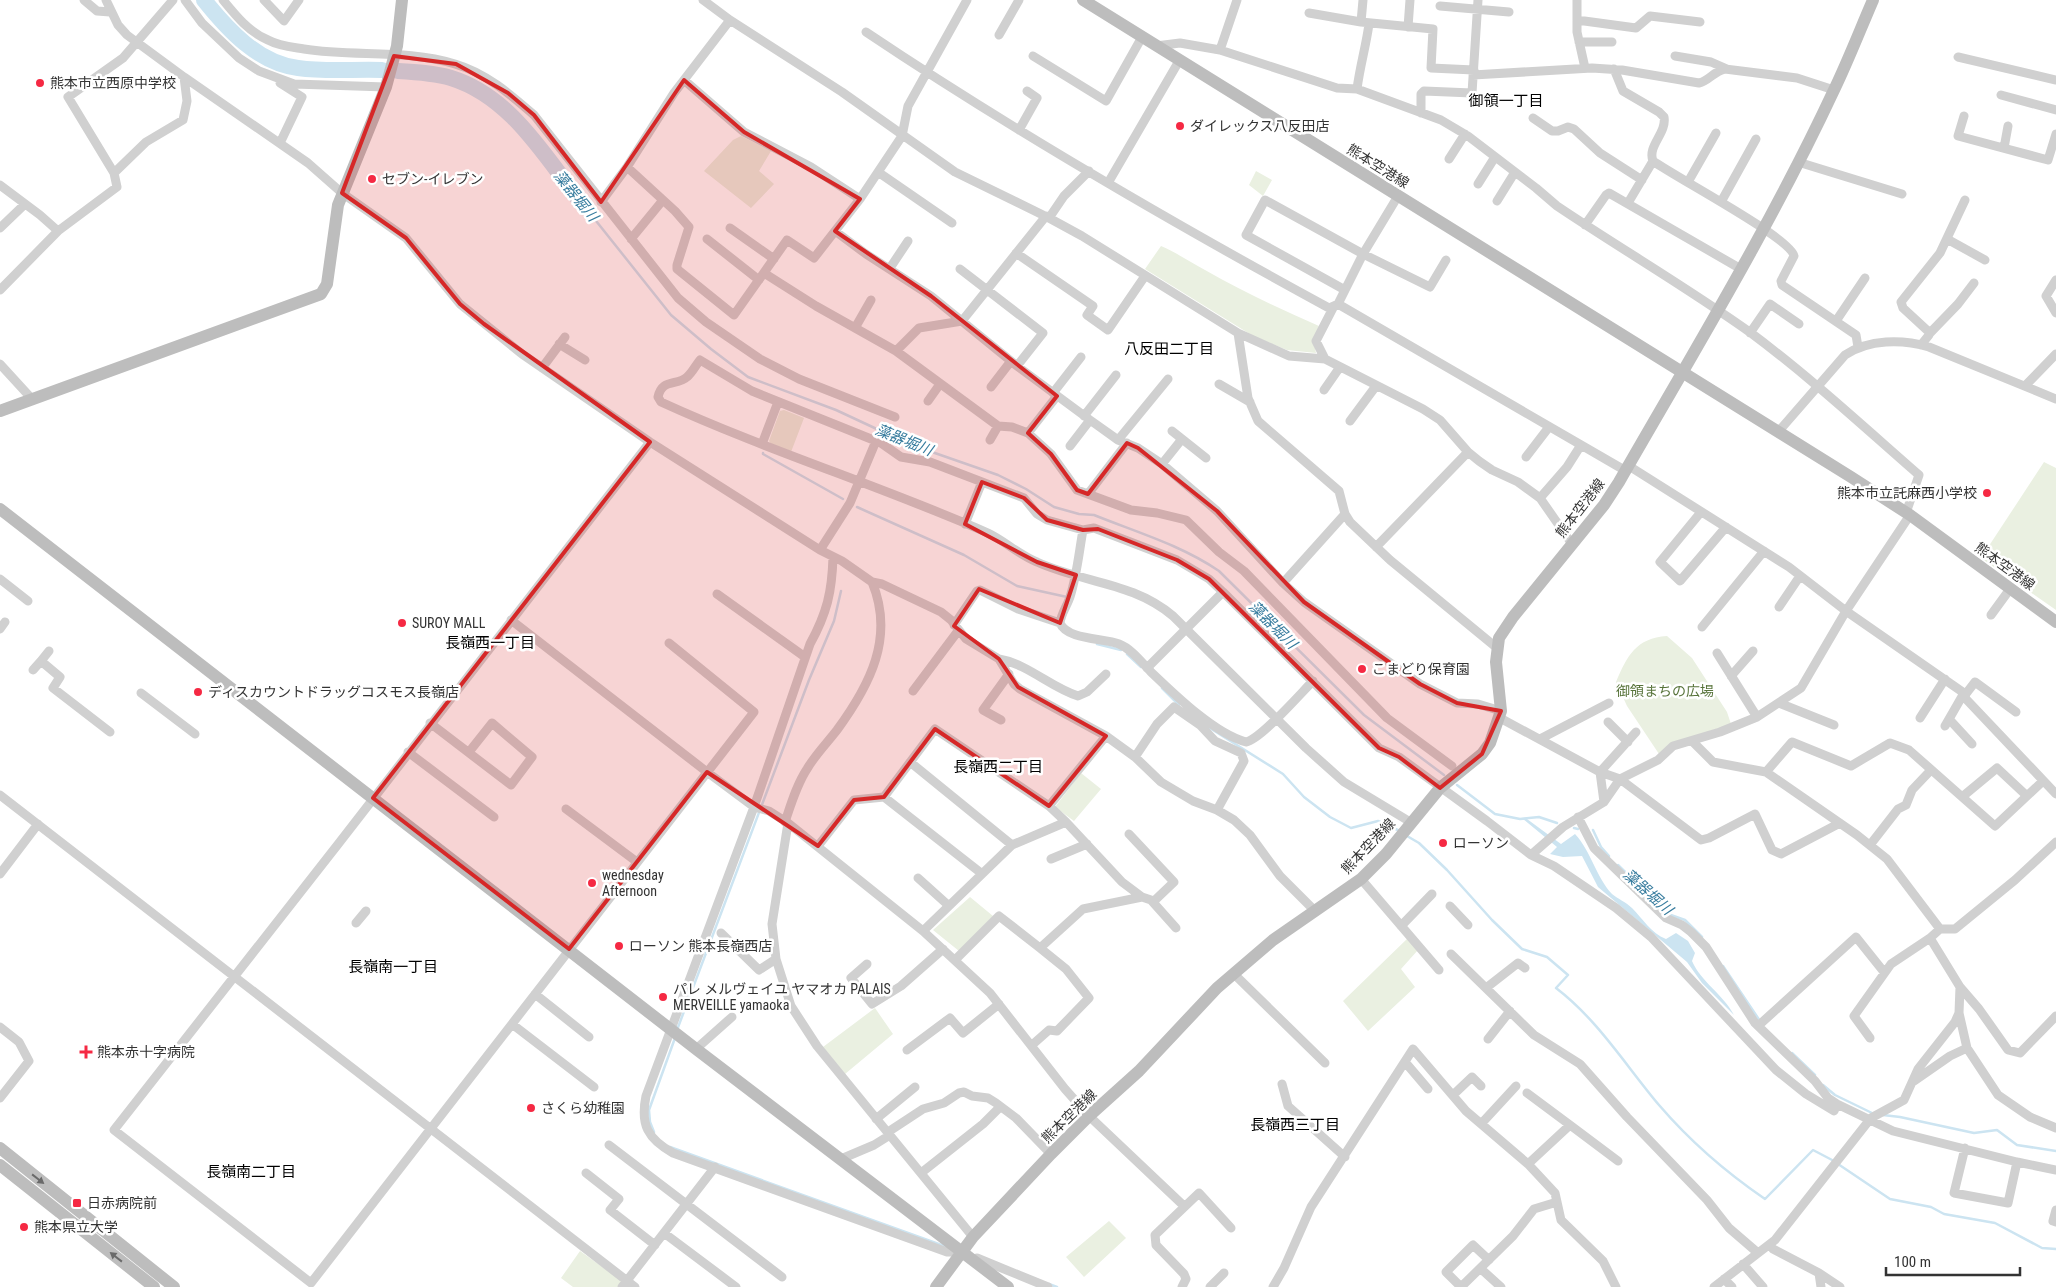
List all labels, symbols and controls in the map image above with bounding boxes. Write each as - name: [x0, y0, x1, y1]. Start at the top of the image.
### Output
- place label: 熊本市立西原中学校: [50, 75, 176, 91]
- marker: 熊本市立西原中学校: [34, 77, 46, 89]
- district label: 御領一丁目: [1468, 92, 1544, 110]
- place label: ダイレックス八反田店: [1190, 118, 1330, 134]
- marker: ダイレックス八反田店: [1174, 120, 1186, 132]
- street label: 熊本空港線: [1344, 141, 1412, 191]
- water label: 藻器堀川: [550, 167, 603, 227]
- place label: セブン-イレブン: [382, 171, 483, 187]
- marker: セブン-イレブン: [366, 173, 378, 185]
- district label: 八反田二丁目: [1124, 340, 1214, 358]
- water label: 藻器堀川: [873, 420, 937, 460]
- street label: 熊本空港線: [1552, 475, 1608, 541]
- place label: 熊本市立託麻西小学校: [1837, 485, 1977, 501]
- marker: 熊本市立託麻西小学校: [1981, 487, 1993, 499]
- street label: 熊本空港線: [1972, 539, 2038, 593]
- water label: 藻器堀川: [1245, 597, 1302, 654]
- place label: SUROY MALL: [412, 615, 486, 631]
- marker: SUROY MALL: [396, 617, 408, 629]
- district label: 長嶺西一丁目: [445, 634, 535, 652]
- place label: こまどり保育園: [1372, 661, 1470, 677]
- marker: こまどり保育園: [1356, 663, 1368, 675]
- park label: 御領まちの広場: [1616, 683, 1714, 699]
- place label: ディスカウントドラッグコスモス長嶺店: [208, 684, 459, 700]
- marker: ディスカウントドラッグコスモス長嶺店: [192, 686, 204, 698]
- district label: 長嶺西二丁目: [953, 758, 1043, 776]
- street label: 熊本空港線: [1338, 815, 1398, 877]
- place label: ローソン: [1453, 835, 1509, 851]
- marker: ローソン: [1437, 837, 1449, 849]
- water label: 藻器堀川: [1620, 865, 1678, 920]
- place label: wednesday Afternoon: [602, 867, 664, 899]
- marker: wednesday Afternoon: [586, 877, 598, 889]
- place label: ローソン 熊本長嶺西店: [629, 938, 772, 954]
- marker: ローソン 熊本長嶺西店: [613, 940, 625, 952]
- district label: 長嶺南一丁目: [348, 958, 438, 976]
- place label: パレ メルヴェイユ ヤマオカ PALAIS MERVEILLE yamaoka: [673, 981, 891, 1013]
- marker: パレ メルヴェイユ ヤマオカ PALAIS MERVEILLE yamaoka: [657, 991, 669, 1003]
- place label: 熊本赤十字病院: [97, 1044, 195, 1060]
- marker: 熊本赤十字病院: [79, 1045, 93, 1059]
- street label: 熊本空港線: [1038, 1086, 1100, 1146]
- place label: さくら幼稚園: [541, 1100, 625, 1116]
- marker: さくら幼稚園: [525, 1102, 537, 1114]
- district label: 長嶺西三丁目: [1250, 1116, 1340, 1134]
- district label: 長嶺南二丁目: [206, 1163, 296, 1181]
- one-way arrow: [31, 1173, 44, 1184]
- place label: 日赤病院前: [87, 1195, 157, 1211]
- marker: 日赤病院前: [71, 1197, 83, 1209]
- place label: 熊本県立大学: [34, 1219, 118, 1235]
- marker: 熊本県立大学: [18, 1221, 30, 1233]
- scale bar: [1886, 1244, 2020, 1276]
- one-way arrow: [110, 1251, 123, 1262]
- text: 100 m: [1894, 1253, 1931, 1271]

